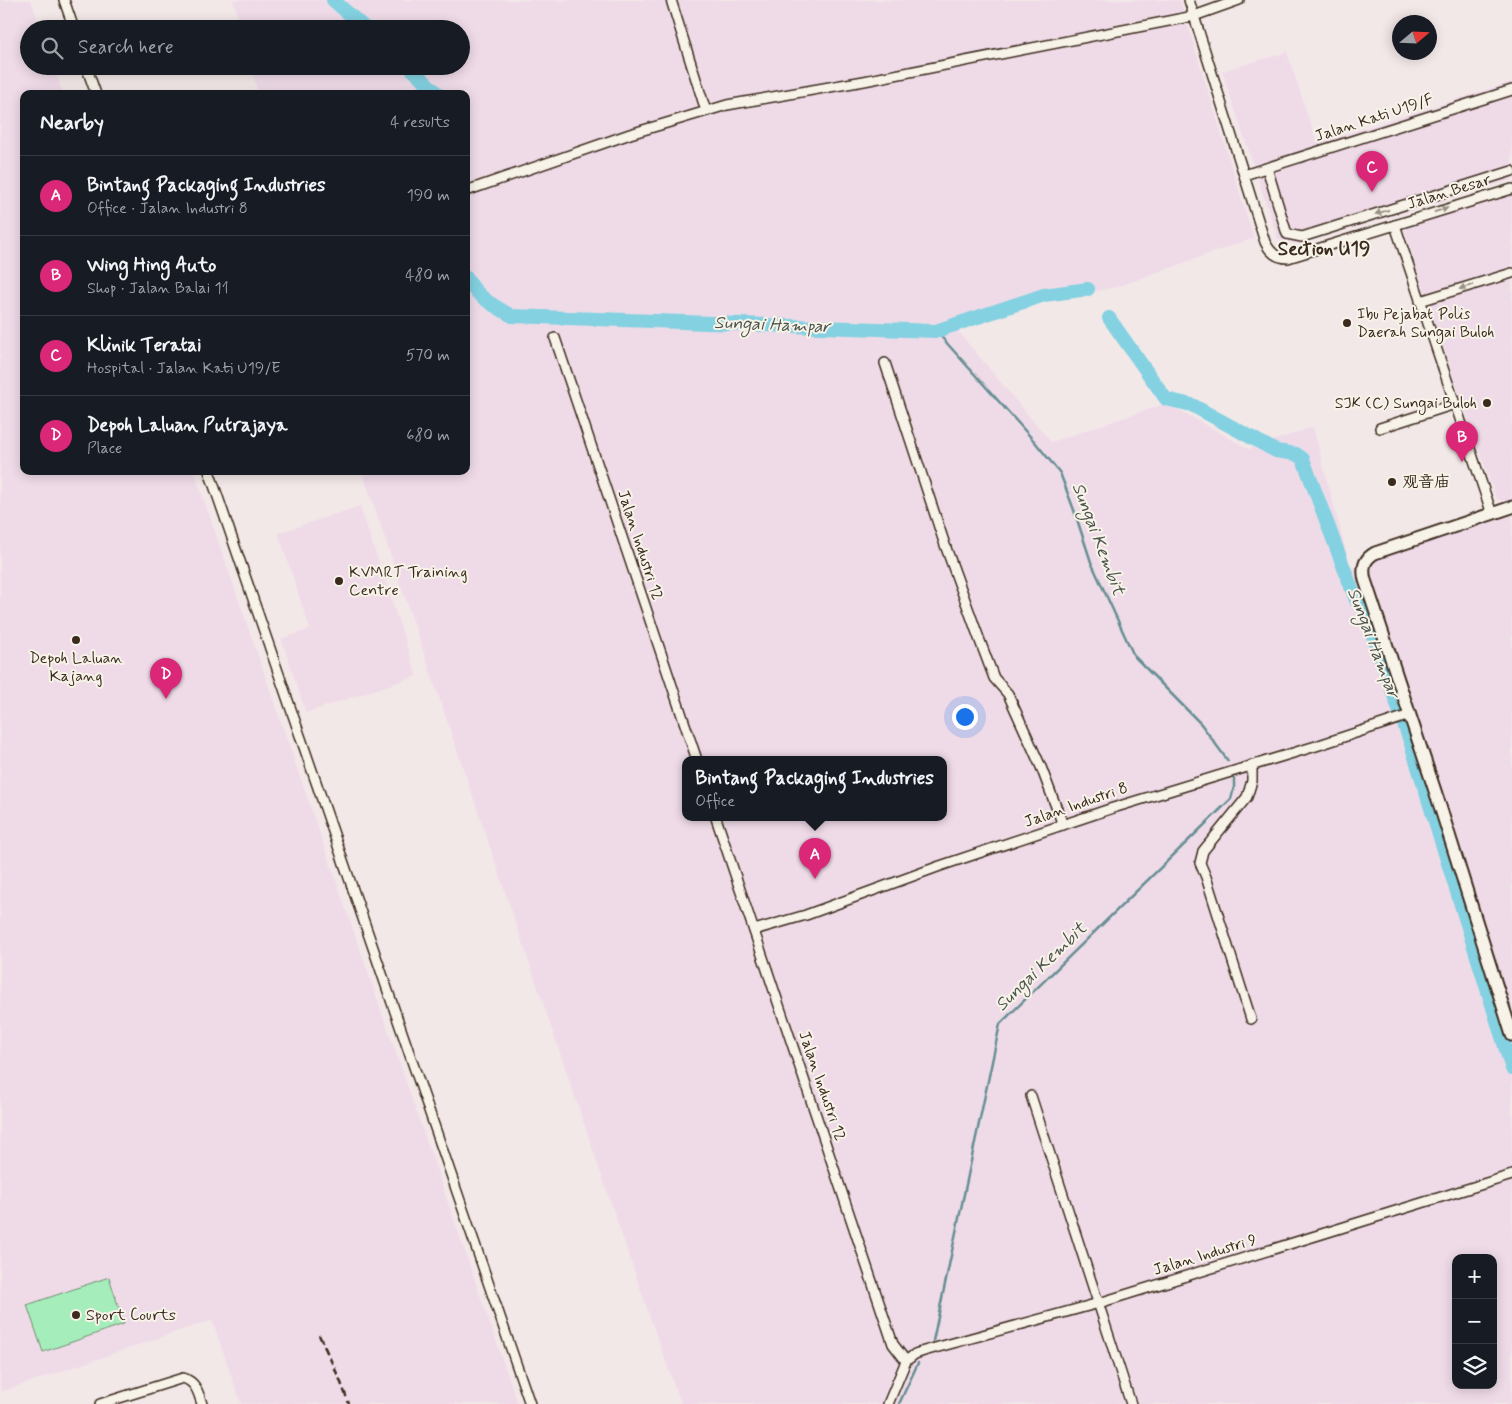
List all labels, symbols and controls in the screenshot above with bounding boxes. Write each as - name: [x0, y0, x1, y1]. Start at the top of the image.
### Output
- north arrow: [1392, 15, 1437, 60]
- search box: [20, 20, 470, 75]
- icon: search: [38, 34, 66, 62]
- text: Search here: [78, 35, 174, 60]
- street label: Jalan Kati U19/F: [1312, 89, 1436, 147]
- text: Nearby: [40, 109, 104, 137]
- text: 4 results: [390, 112, 450, 133]
- pin: C: [1356, 151, 1388, 192]
- street label: Jalan Besar: [1405, 169, 1494, 215]
- text: Bintang Packaging Industries: [87, 173, 326, 198]
- text: A: [51, 185, 61, 206]
- text: 190 m: [407, 185, 450, 206]
- text: Office · Jalan Industri 8: [87, 198, 248, 219]
- one-way arrow: [1434, 206, 1449, 214]
- one-way arrow: [1374, 208, 1389, 216]
- district label: Section U19: [1278, 237, 1370, 262]
- text: Wing Hing Auto: [87, 253, 216, 278]
- text: B: [51, 265, 61, 286]
- text: 480 m: [405, 265, 450, 286]
- text: Shop · Jalan Balai 11: [87, 278, 229, 299]
- one-way arrow: [1459, 284, 1474, 291]
- place label: Ibu Pejabat Polis Daerah Sungai Buloh: [1357, 304, 1494, 344]
- water label: Sungai Hampar: [713, 311, 833, 341]
- marker: Ibu Pejabat Polis Daerah Sungai Buloh: [1341, 317, 1353, 329]
- text: Klinik Teratai: [87, 333, 201, 358]
- text: C: [50, 345, 62, 366]
- text: 570 m: [406, 345, 450, 366]
- text: Hospital · Jalan Kati U19/E: [87, 358, 281, 379]
- place label: SJK (C) Sungai Buloh: [1335, 393, 1477, 415]
- marker: SJK (C) Sungai Buloh: [1481, 397, 1493, 409]
- text: Depoh Laluan Putrajaya: [87, 413, 287, 438]
- pin: B: [1446, 421, 1478, 462]
- text: D: [50, 425, 62, 446]
- text: 680 m: [406, 425, 450, 446]
- text: Place: [87, 438, 122, 459]
- place label: 观音庙: [1402, 472, 1450, 493]
- marker: 观音庙: [1386, 476, 1398, 488]
- water label: Sungai Kembit: [1064, 479, 1131, 601]
- street label: Jalan Industri 12: [612, 487, 668, 603]
- place label: KVMRT Training Centre: [349, 562, 467, 601]
- marker: KVMRT Training Centre: [333, 575, 345, 587]
- water label: Sungai Hampar: [1339, 585, 1406, 704]
- marker: Depoh Laluan Kajang: [70, 634, 82, 646]
- place label: Depoh Laluan Kajang: [29, 648, 123, 687]
- pin: D: [150, 658, 182, 699]
- your location: [952, 704, 978, 730]
- popup: [682, 756, 947, 821]
- text: Bintang Packaging Industries: [695, 766, 934, 791]
- street label: Jalan Industri 8: [1021, 777, 1131, 833]
- text: Office: [695, 791, 735, 812]
- pin: A: [799, 838, 831, 879]
- water label: Sungai Kembit: [990, 916, 1094, 1018]
- street label: Jalan Industri 12: [793, 1028, 851, 1144]
- street label: Jalan Industri 9: [1151, 1229, 1259, 1281]
- map controls: [1452, 1254, 1497, 1389]
- button: +: [1452, 1254, 1497, 1299]
- button: −: [1452, 1299, 1497, 1344]
- place label: Sport Courts: [86, 1305, 176, 1326]
- marker: Sport Courts: [70, 1309, 82, 1321]
- button: layers: [1452, 1344, 1497, 1389]

